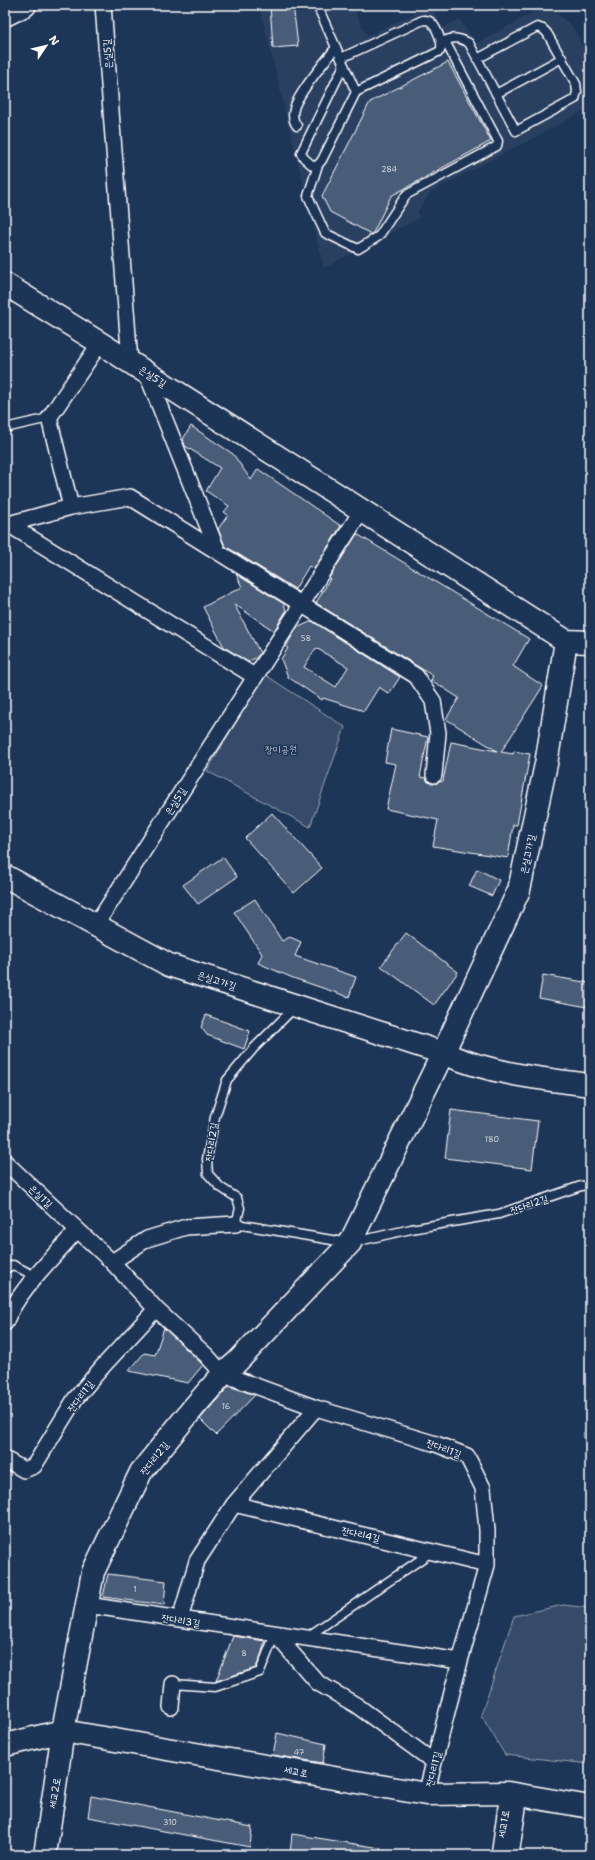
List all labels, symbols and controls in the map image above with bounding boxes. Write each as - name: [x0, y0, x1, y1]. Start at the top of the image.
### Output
- north arrow: [26, 26, 66, 66]
- text: N: [45, 33, 63, 49]
- street label: 은실5길: [100, 38, 115, 70]
- house number: 284: [381, 164, 398, 175]
- street label: 은실5길: [136, 363, 169, 390]
- house number: 58: [301, 633, 311, 644]
- park label: 장미공원: [265, 743, 297, 756]
- street label: 은실5길: [162, 785, 189, 818]
- street label: 은실고가길: [517, 833, 538, 875]
- street label: 은실고가길: [196, 968, 238, 993]
- street label: 잔다리2길: [202, 1122, 221, 1162]
- house number: 180: [485, 1134, 499, 1145]
- street label: 은실1길: [26, 1182, 55, 1211]
- street label: 잔다리2길: [509, 1192, 550, 1217]
- street label: 잔다리1길: [64, 1378, 97, 1415]
- house number: 16: [222, 1401, 231, 1412]
- street label: 잔다리1길: [425, 1436, 463, 1461]
- street label: 잔다리2길: [137, 1439, 172, 1478]
- street label: 잔다리4길: [340, 1524, 381, 1545]
- house number: 1: [133, 1584, 137, 1595]
- street label: 잔다리3길: [161, 1611, 201, 1630]
- house number: 8: [241, 1648, 247, 1659]
- house number: 47: [294, 1747, 305, 1758]
- street label: 잔다리1길: [423, 1750, 444, 1788]
- street label: 세교로: [283, 1763, 309, 1780]
- street label: 세교2로: [46, 1777, 63, 1809]
- street label: 세교1로: [495, 1809, 512, 1839]
- house number: 310: [163, 1817, 177, 1828]

